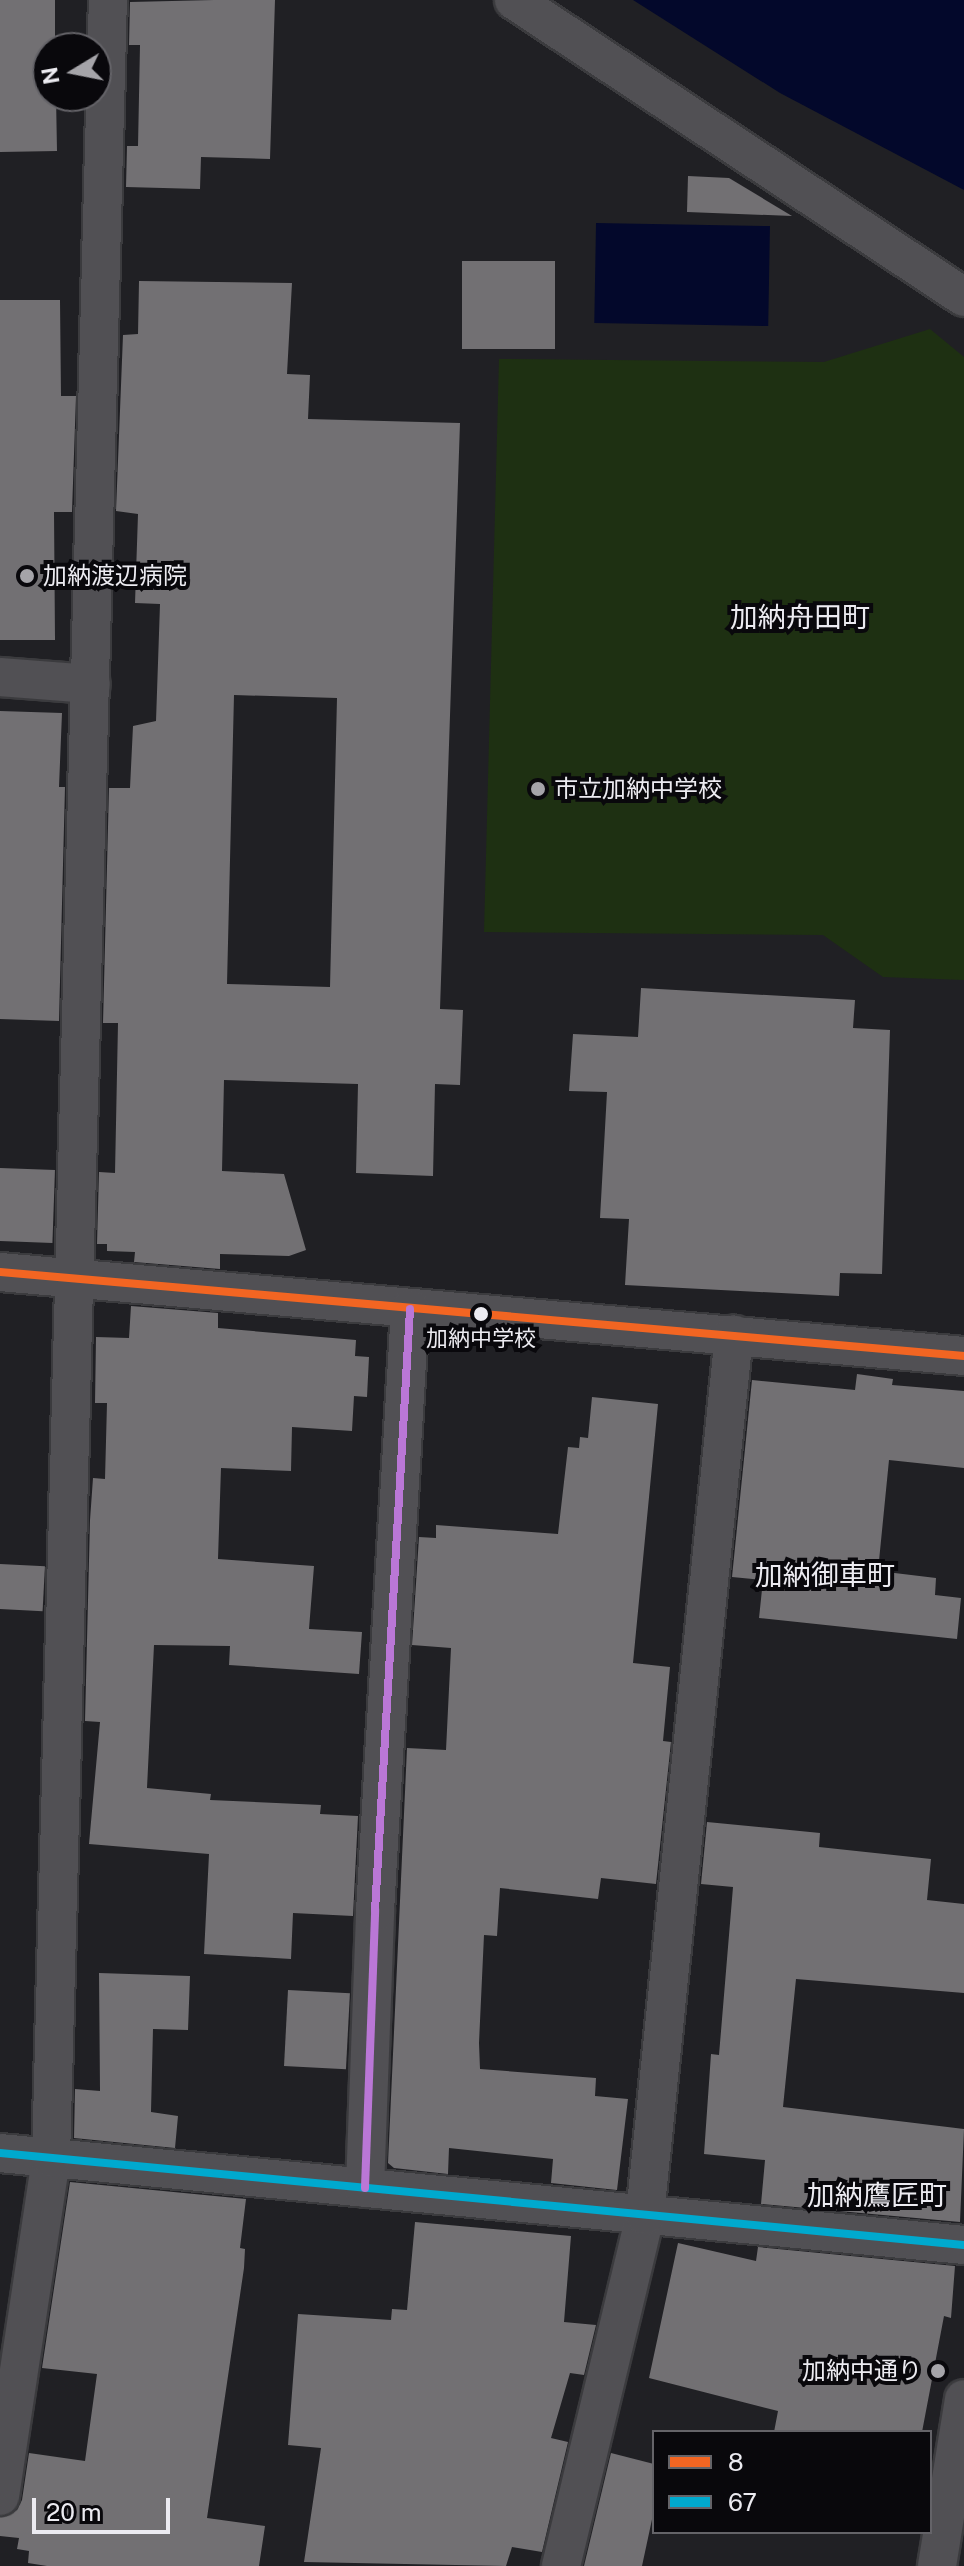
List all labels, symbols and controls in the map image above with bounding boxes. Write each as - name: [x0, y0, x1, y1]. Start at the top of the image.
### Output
- north arrow: [32, 32, 112, 112]
- text: N: [36, 65, 65, 87]
- place label: 加納渡辺病院: [43, 562, 187, 590]
- marker: 加納渡辺病院: [18, 567, 36, 585]
- district label: 加納舟田町: [730, 600, 870, 634]
- place label: 市立加納中学校: [554, 775, 722, 803]
- marker: 市立加納中学校: [529, 780, 547, 798]
- marker: 加納中学校: [473, 1306, 489, 1322]
- place label: 加納中学校: [426, 1326, 536, 1352]
- district label: 加納御車町: [755, 1558, 895, 1592]
- district label: 加納鷹匠町: [807, 2178, 947, 2212]
- place label: 加納中通り: [802, 2357, 922, 2385]
- marker: 加納中通り: [929, 2362, 947, 2380]
- legend: [652, 2430, 932, 2534]
- text: 8: [728, 2448, 744, 2476]
- scale bar: [36, 2482, 174, 2532]
- text: 67: [728, 2488, 757, 2516]
- text: 20 m: [46, 2498, 102, 2526]

